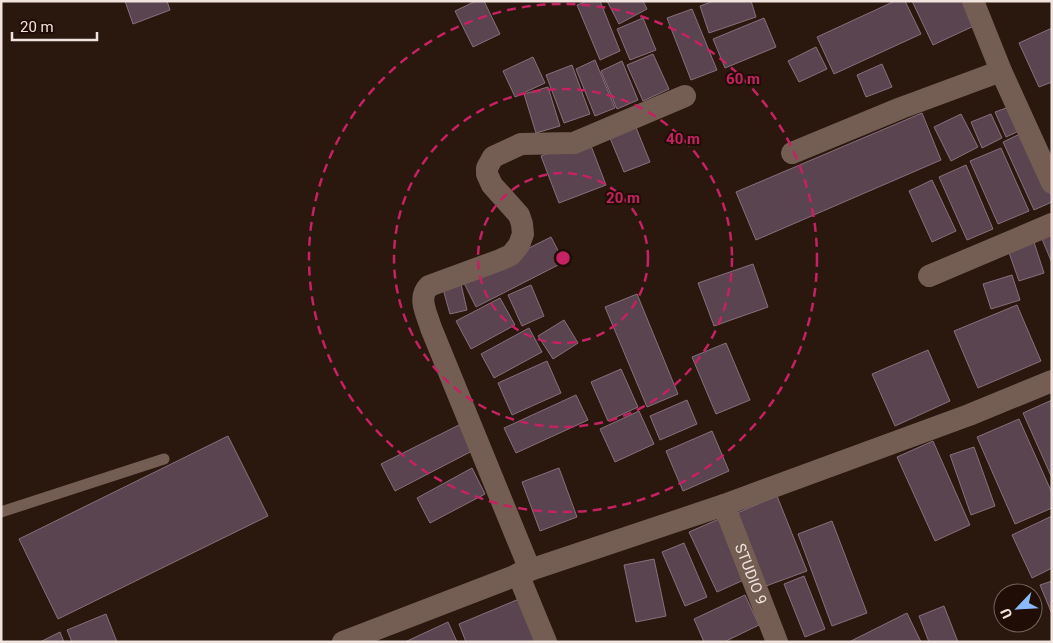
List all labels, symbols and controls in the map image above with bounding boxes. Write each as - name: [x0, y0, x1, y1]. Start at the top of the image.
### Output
- scale bar: [12, 10, 98, 42]
- text: 20 m: [20, 18, 54, 36]
- text: 60 m: [726, 70, 760, 88]
- text: 40 m: [666, 130, 700, 148]
- text: 20 m: [606, 189, 640, 207]
- centre of rings: [554, 249, 572, 267]
- street label: STUDIO 9: [731, 541, 771, 607]
- north arrow: [993, 583, 1043, 633]
- text: U: [997, 606, 1015, 621]

